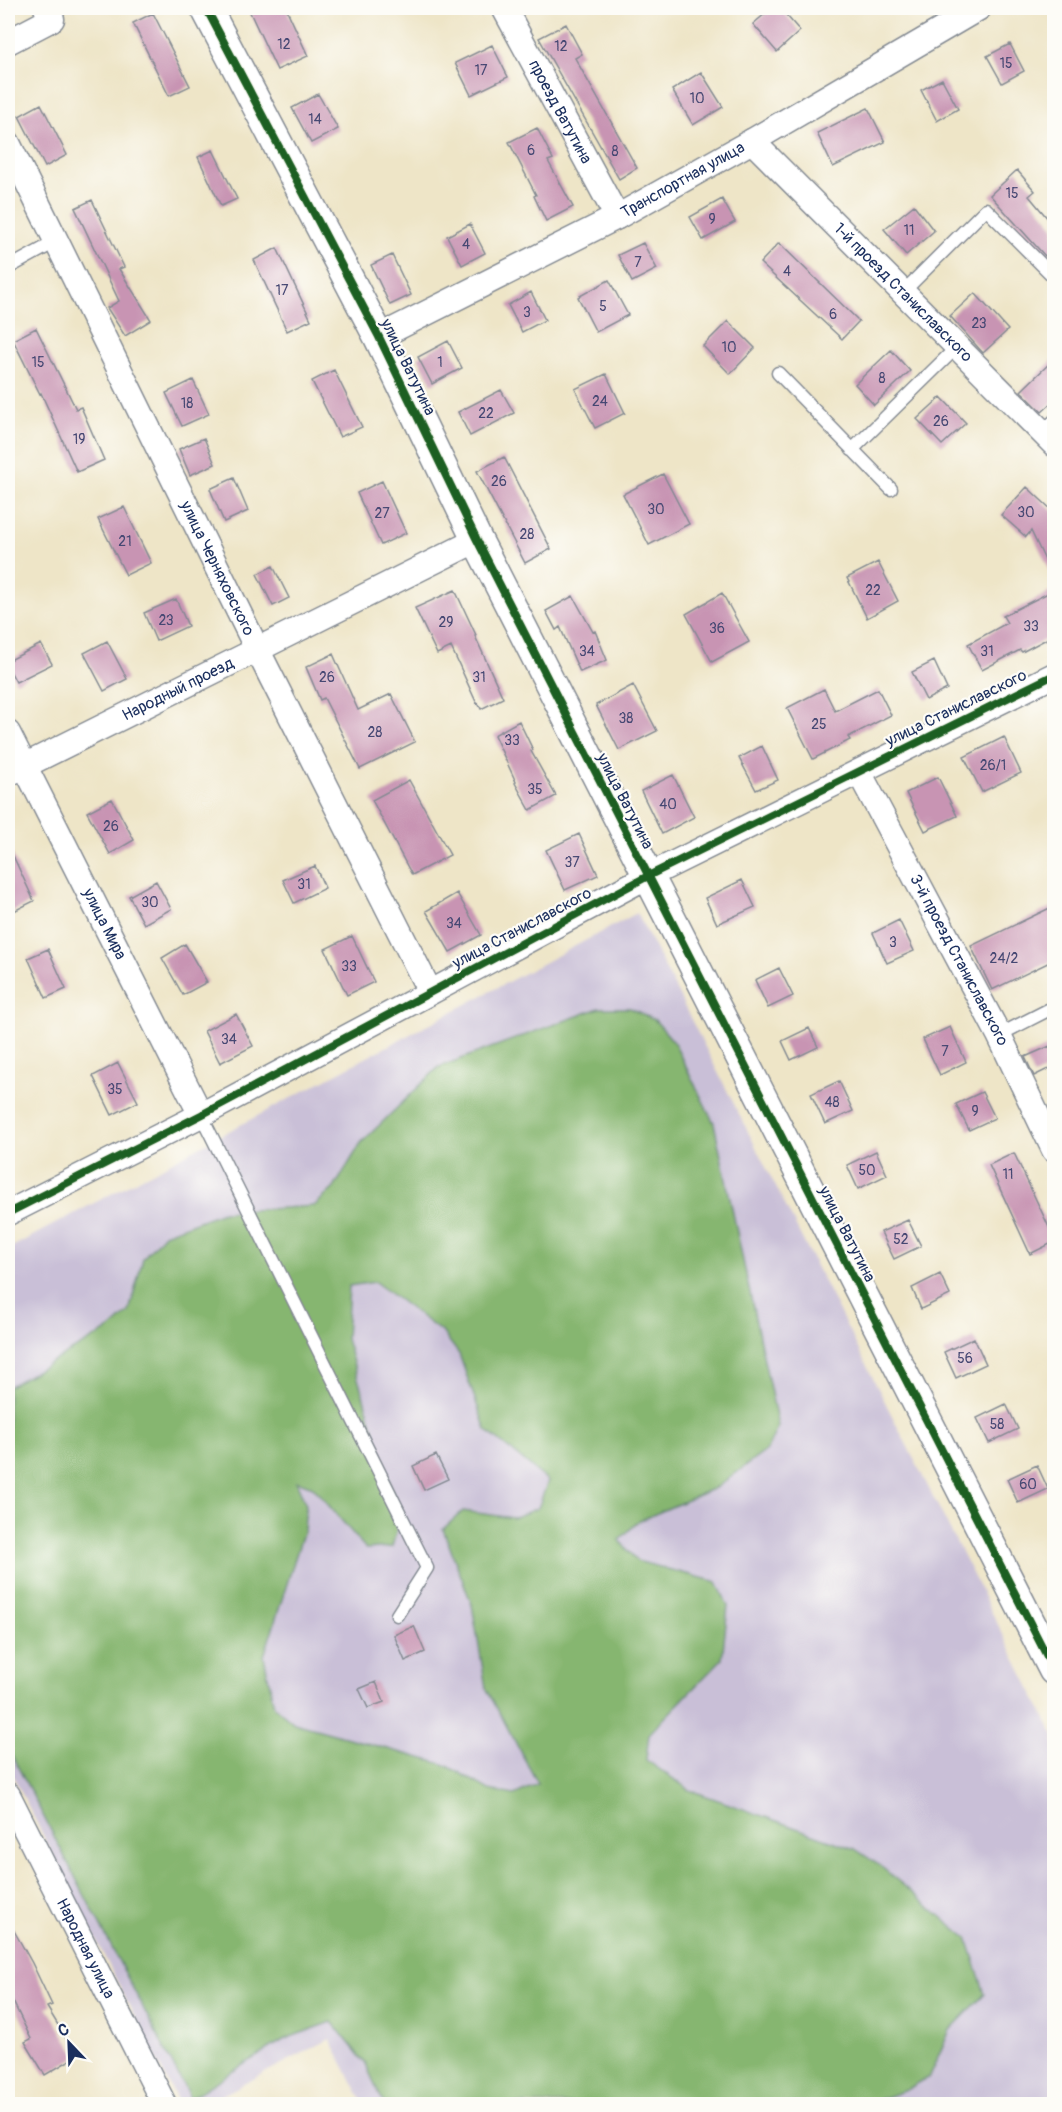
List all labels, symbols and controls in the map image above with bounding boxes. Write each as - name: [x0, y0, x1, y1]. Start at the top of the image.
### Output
- house number: 12: [277, 36, 291, 53]
- house number: 12: [554, 38, 568, 55]
- house number: 15: [999, 55, 1013, 72]
- street label: проезд Ватутина: [524, 56, 596, 167]
- house number: 17: [475, 62, 488, 79]
- house number: 10: [689, 90, 705, 107]
- house number: 14: [308, 111, 322, 128]
- street label: Транспортная улица: [617, 137, 748, 223]
- house number: 6: [527, 142, 535, 159]
- house number: 8: [611, 143, 619, 160]
- house number: 15: [1005, 185, 1019, 202]
- house number: 9: [708, 211, 716, 228]
- street label: 1-й проезд Станиславского: [829, 219, 977, 367]
- house number: 11: [904, 222, 914, 239]
- house number: 4: [462, 236, 470, 253]
- house number: 7: [634, 254, 642, 271]
- house number: 4: [783, 263, 791, 280]
- house number: 17: [276, 282, 289, 299]
- house number: 5: [599, 298, 607, 315]
- house number: 3: [523, 304, 531, 321]
- house number: 6: [829, 306, 837, 323]
- street label: улица Ватутина: [376, 314, 440, 419]
- house number: 23: [971, 315, 987, 332]
- house number: 10: [721, 339, 737, 356]
- house number: 15: [31, 354, 45, 371]
- house number: 1: [437, 354, 443, 371]
- house number: 8: [878, 370, 886, 387]
- house number: 24: [592, 393, 608, 410]
- house number: 18: [181, 395, 193, 412]
- house number: 22: [478, 405, 494, 422]
- house number: 26: [933, 413, 949, 430]
- house number: 19: [73, 431, 85, 448]
- house number: 26: [491, 473, 507, 490]
- street label: улица Черняховского: [175, 497, 259, 639]
- house number: 30: [647, 501, 665, 518]
- house number: 30: [1017, 504, 1035, 521]
- house number: 27: [374, 505, 390, 522]
- house number: 28: [520, 526, 534, 543]
- house number: 21: [118, 533, 132, 550]
- house number: 22: [865, 582, 881, 599]
- house number: 23: [158, 612, 174, 629]
- house number: 29: [438, 614, 454, 631]
- house number: 33: [1023, 618, 1039, 635]
- house number: 36: [709, 620, 725, 637]
- house number: 34: [579, 643, 595, 660]
- house number: 31: [980, 643, 994, 660]
- street label: Народный проезд: [119, 653, 238, 725]
- street label: улица Станиславского: [881, 665, 1030, 751]
- house number: 26: [319, 669, 335, 686]
- house number: 31: [472, 669, 486, 686]
- house number: 38: [619, 710, 633, 727]
- house number: 25: [811, 716, 827, 733]
- house number: 28: [368, 724, 382, 741]
- house number: 33: [504, 732, 520, 749]
- street label: улица Ватутина: [592, 749, 658, 852]
- house number: 26/1: [980, 757, 1006, 774]
- house number: 35: [527, 781, 543, 798]
- house number: 40: [659, 796, 677, 813]
- house number: 26: [103, 818, 119, 835]
- house number: 37: [564, 854, 580, 871]
- street label: 3-й проезд Станиславского: [905, 871, 1013, 1049]
- house number: 31: [297, 876, 311, 893]
- street label: улица Станиславского: [448, 883, 595, 974]
- street label: улица Мира: [78, 884, 131, 963]
- house number: 30: [141, 894, 159, 911]
- house number: 34: [446, 915, 462, 932]
- house number: 3: [889, 934, 897, 951]
- house number: 24/2: [990, 950, 1019, 967]
- house number: 33: [341, 958, 357, 975]
- house number: 34: [221, 1031, 237, 1048]
- house number: 7: [941, 1043, 949, 1060]
- house number: 35: [107, 1081, 123, 1098]
- house number: 48: [824, 1094, 840, 1111]
- house number: 9: [971, 1103, 979, 1120]
- house number: 50: [858, 1162, 876, 1179]
- house number: 11: [1003, 1166, 1013, 1183]
- street label: улица Ватутина: [814, 1182, 880, 1285]
- house number: 52: [893, 1231, 909, 1248]
- house number: 56: [957, 1350, 973, 1367]
- house number: 58: [990, 1416, 1004, 1433]
- house number: 60: [1019, 1476, 1037, 1493]
- street label: Народная улица: [52, 1895, 119, 2002]
- north arrow: [39, 2013, 99, 2073]
- text: С: [55, 2019, 72, 2041]

